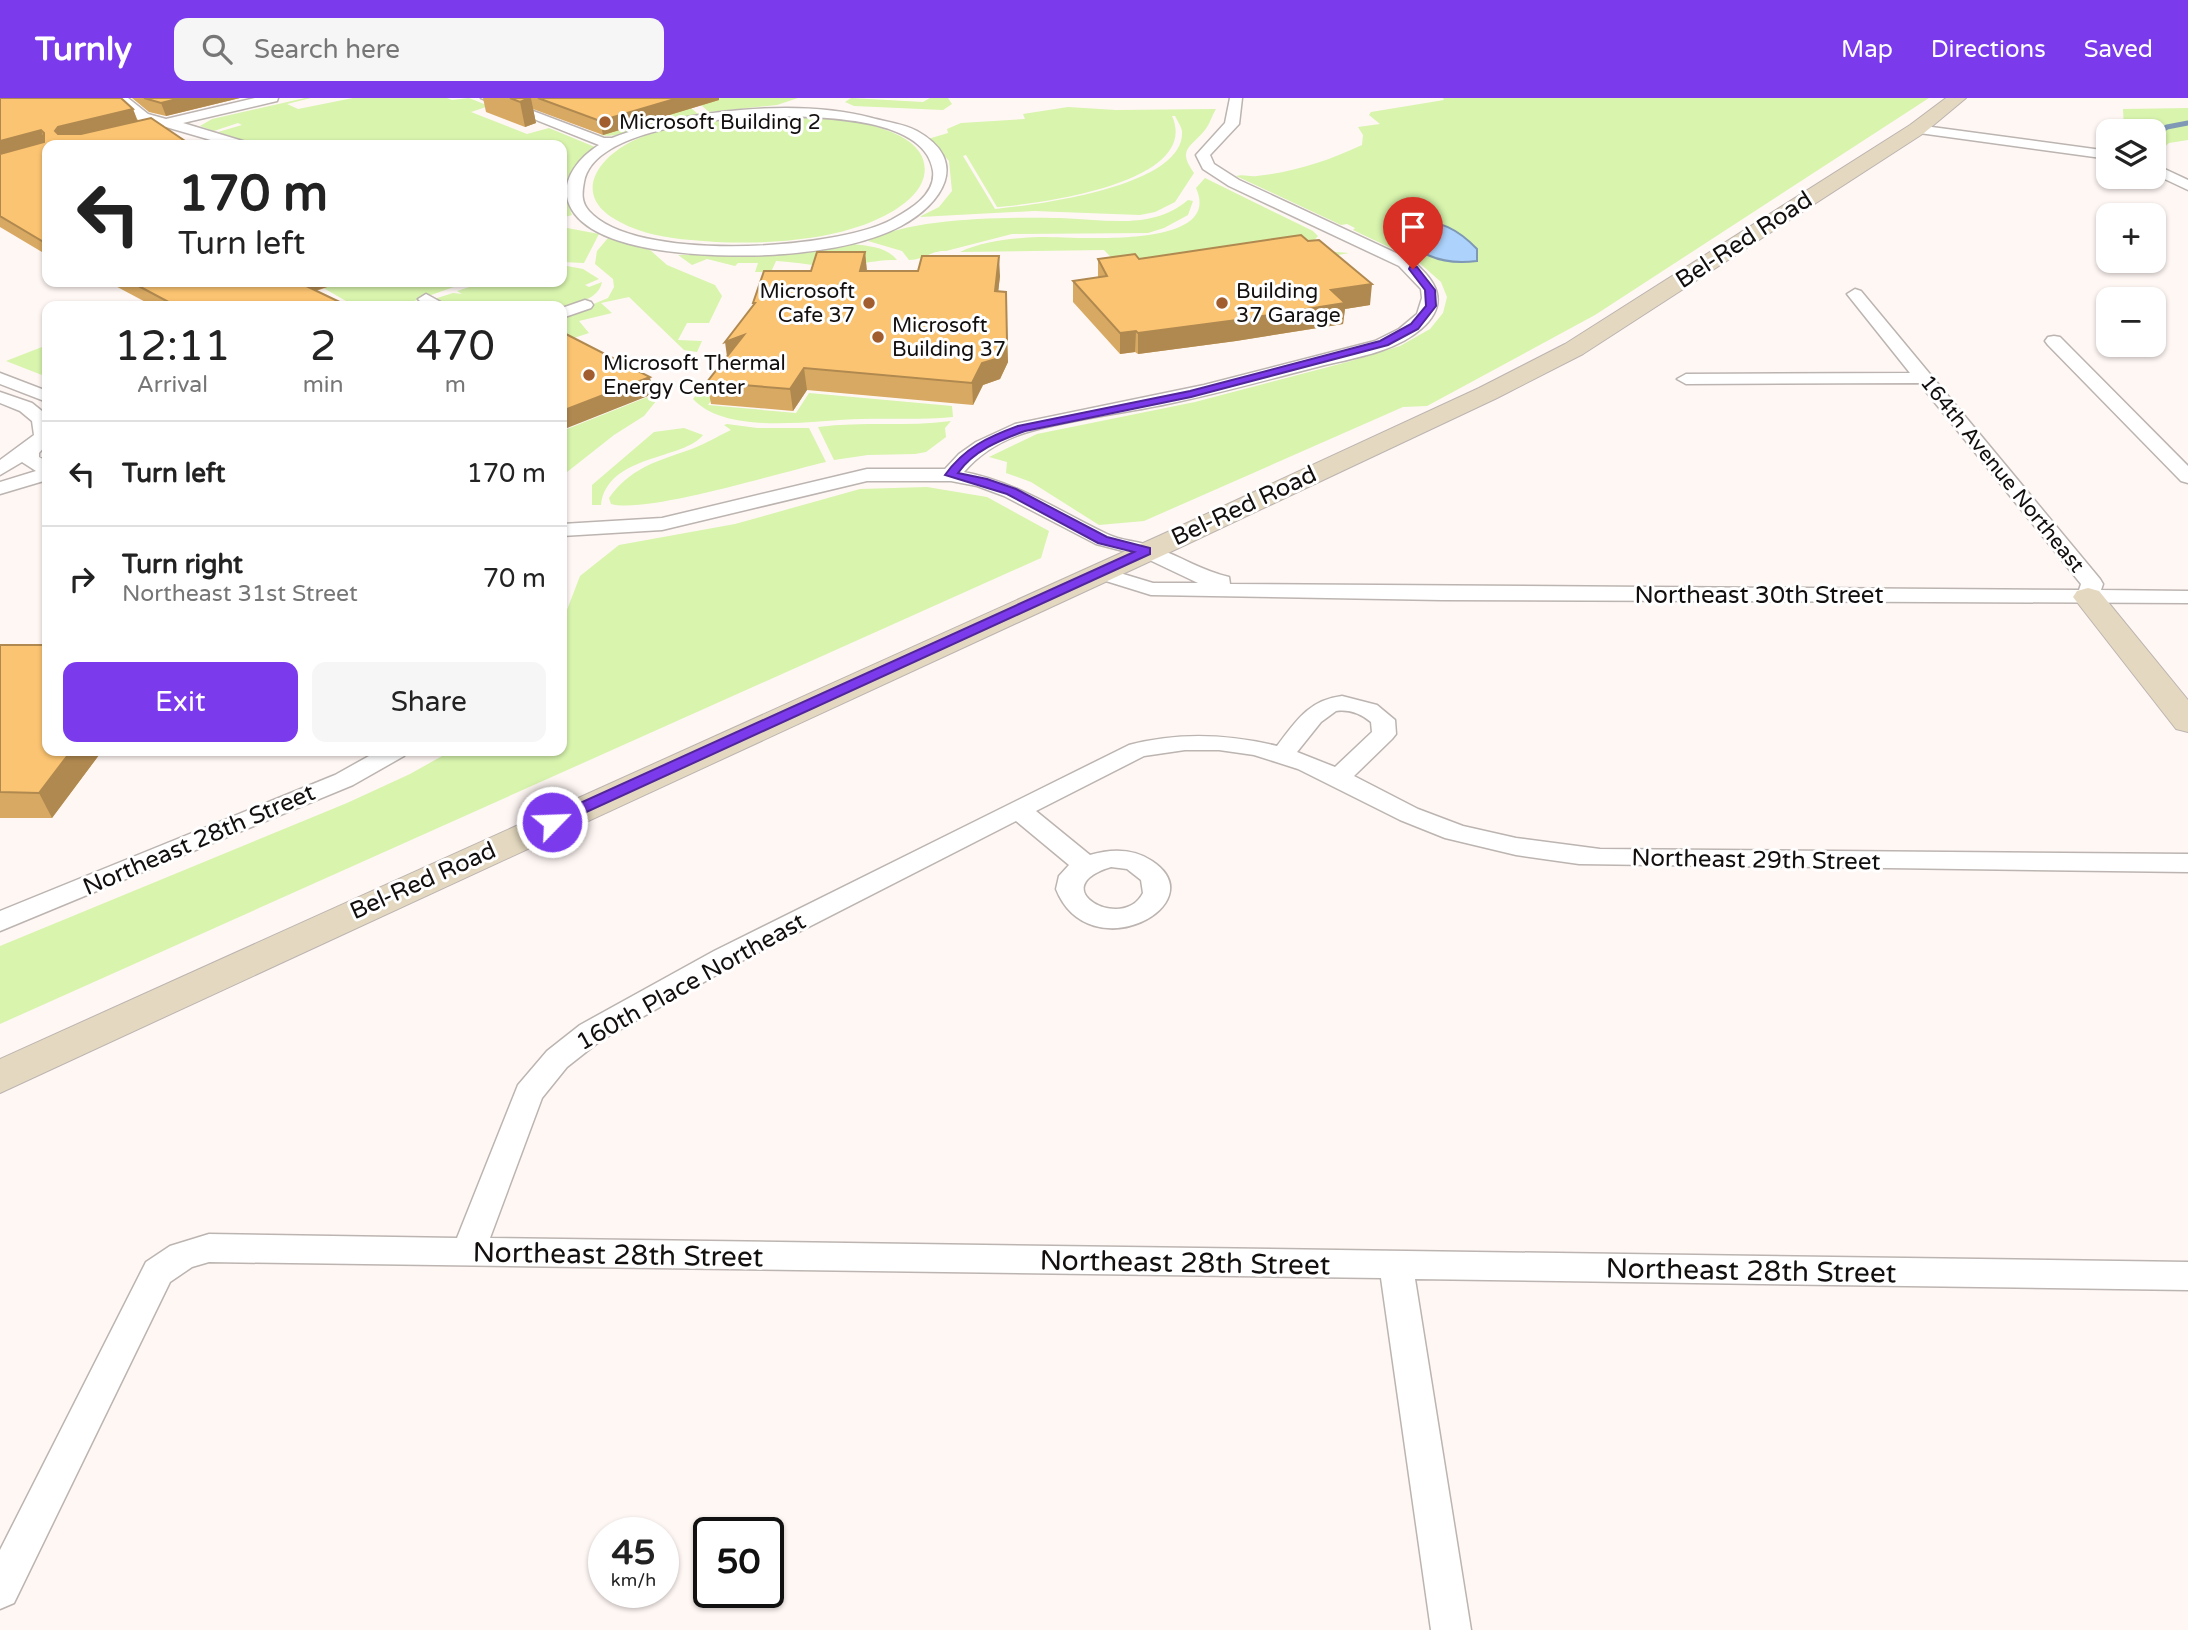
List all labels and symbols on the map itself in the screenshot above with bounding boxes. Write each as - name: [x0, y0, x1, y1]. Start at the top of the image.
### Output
- place label: Microsoft Building 2: [619, 110, 821, 135]
- marker: Microsoft Building 2: [597, 114, 613, 130]
- street label: Bel-Red Road: [1670, 185, 1818, 295]
- pin: [1383, 197, 1443, 269]
- place label: Microsoft Cafe 37: [759, 279, 855, 328]
- place label: Building 37 Garage: [1236, 279, 1341, 328]
- marker: Microsoft Cafe 37: [861, 295, 877, 311]
- marker: Building 37 Garage: [1214, 295, 1230, 311]
- place label: Microsoft Building 37: [892, 313, 1006, 362]
- marker: Microsoft Building 37: [870, 329, 886, 345]
- place label: Microsoft Thermal Energy Center: [603, 351, 786, 400]
- marker: Microsoft Thermal Energy Center: [581, 367, 597, 383]
- street label: 164th Avenue Northeast: [1915, 370, 2089, 578]
- street label: Bel-Red Road: [1167, 460, 1321, 552]
- street label: Northeast 30th Street: [1634, 581, 1884, 610]
- street label: Northeast 28th Street: [79, 778, 319, 902]
- position arrow: [515, 785, 589, 859]
- street label: Bel-Red Road: [345, 836, 501, 926]
- street label: Northeast 29th Street: [1631, 843, 1881, 877]
- street label: 160th Place Northeast: [571, 907, 811, 1057]
- street label: Northeast 28th Street: [472, 1235, 764, 1275]
- street label: Northeast 28th Street: [1039, 1243, 1331, 1283]
- street label: Northeast 28th Street: [1605, 1251, 1897, 1291]
- speed limit sign: 50: [693, 1517, 784, 1608]

